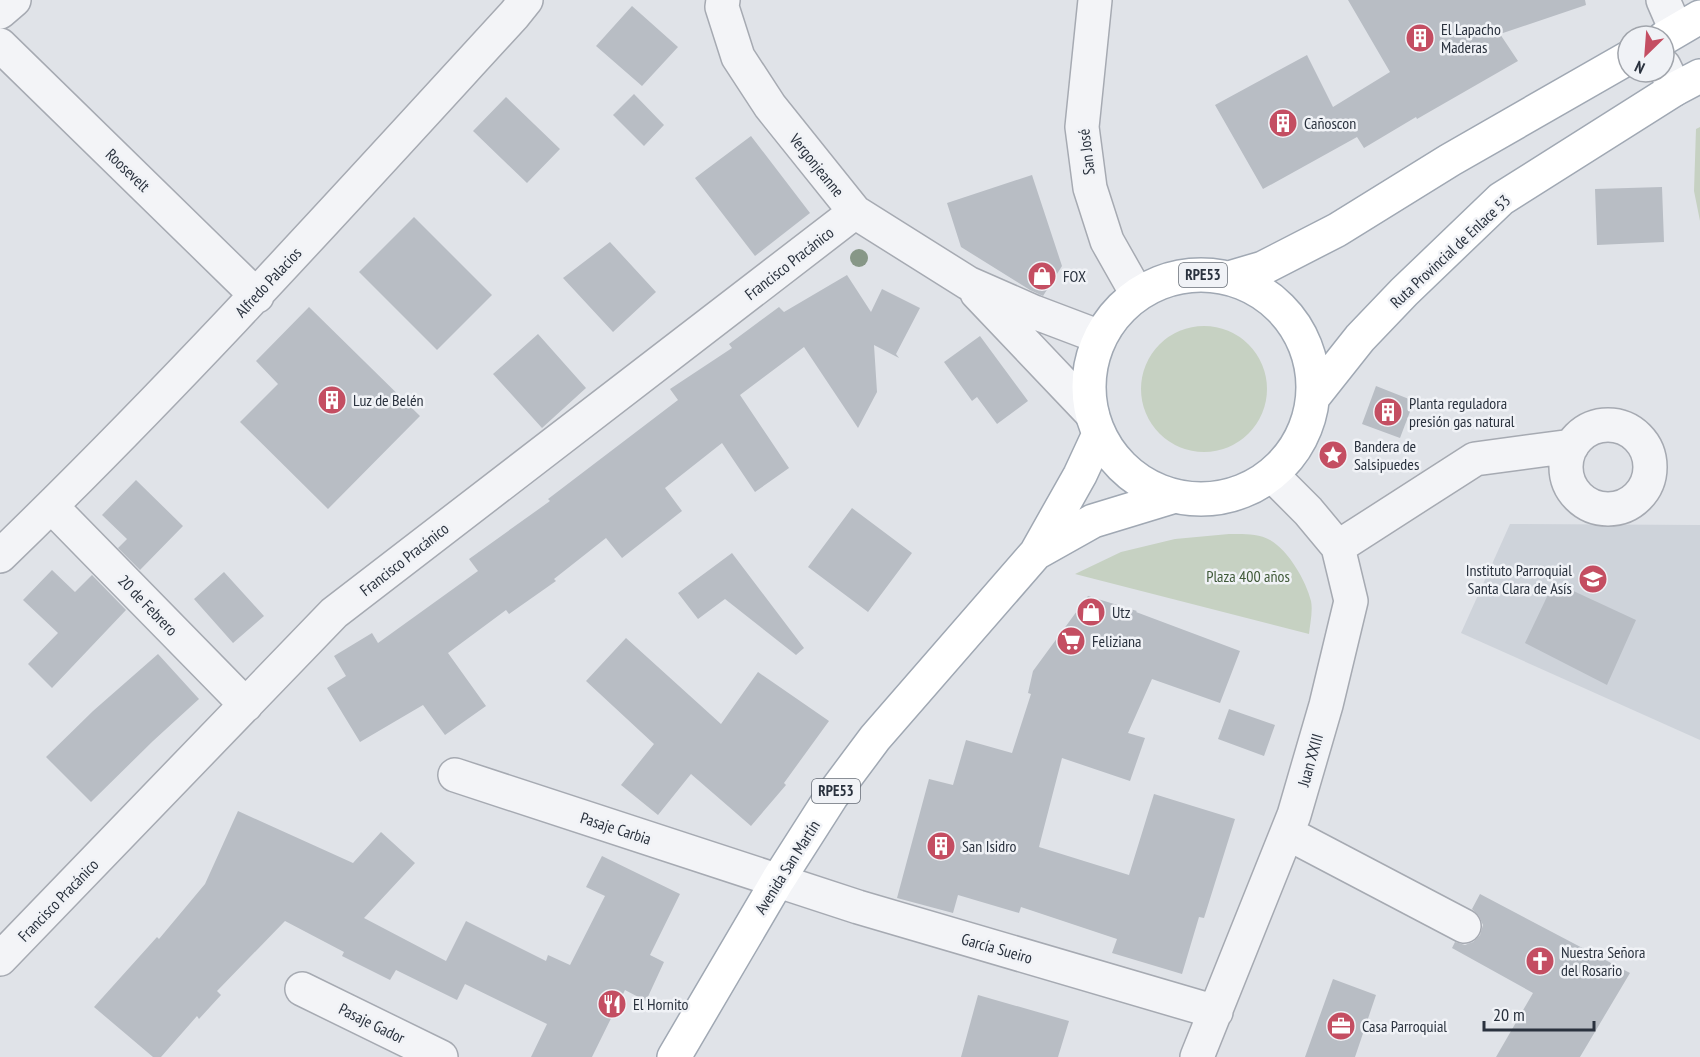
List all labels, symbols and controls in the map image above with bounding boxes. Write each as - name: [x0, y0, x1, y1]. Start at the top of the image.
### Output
- place label: El Lapacho Maderas: [1441, 19, 1501, 57]
- building icon: El Lapacho Maderas: [1404, 22, 1436, 54]
- north arrow: [1616, 24, 1676, 84]
- text: N: [1632, 57, 1648, 78]
- building icon: Cañoscon: [1267, 107, 1299, 139]
- place label: Cañoscon: [1304, 113, 1356, 133]
- street label: San José: [1073, 128, 1099, 176]
- street label: Vergonjeanne: [785, 129, 849, 201]
- street label: Roosevelt: [102, 144, 155, 196]
- street label: Ruta Provincial de Enlace 53: [1386, 190, 1514, 312]
- street label: Francisco Pracánico: [741, 222, 837, 304]
- street label: Alfredo Palacios: [231, 243, 305, 321]
- shop icon: FOX: [1026, 260, 1058, 292]
- road number: RPE53: [1179, 263, 1227, 287]
- place label: FOX: [1063, 266, 1086, 286]
- building icon: Luz de Belén: [316, 384, 348, 416]
- place label: Luz de Belén: [353, 390, 424, 410]
- place label: Planta reguladora presión gas natural: [1409, 393, 1515, 431]
- building icon: Planta reguladora presión gas natural: [1372, 396, 1404, 428]
- place label: Bandera de Salsipuedes: [1354, 436, 1419, 474]
- place icon: Bandera de Salsipuedes: [1317, 439, 1349, 471]
- street label: Francisco Pracánico: [356, 518, 452, 600]
- place label: Instituto Parroquial Santa Clara de Asís: [1466, 560, 1572, 598]
- school or university icon: Instituto Parroquial Santa Clara de Asís: [1577, 563, 1609, 595]
- park label: Plaza 400 años: [1206, 566, 1290, 586]
- street label: 20 de Febrero: [114, 570, 182, 640]
- shop icon: Utz: [1075, 596, 1107, 628]
- place label: Utz: [1112, 602, 1131, 622]
- supermarket icon: Feliziana: [1055, 625, 1087, 657]
- place label: Feliziana: [1092, 631, 1141, 651]
- street label: Juan XXIII: [1293, 731, 1327, 790]
- road number: RPE53: [812, 779, 860, 803]
- street label: Pasaje Carbia: [578, 807, 654, 849]
- street label: Avenida San Martín: [750, 816, 824, 918]
- building icon: San Isidro: [925, 830, 957, 862]
- place label: San Isidro: [962, 836, 1017, 856]
- street label: Francisco Pracánico: [14, 854, 102, 946]
- street label: García Sueiro: [959, 928, 1035, 968]
- place label: Nuestra Señora del Rosario: [1561, 942, 1645, 980]
- church icon: Nuestra Señora del Rosario: [1524, 945, 1556, 977]
- restaurant icon: El Hornito: [596, 988, 628, 1020]
- place label: El Hornito: [633, 994, 689, 1014]
- scale bar: [1484, 994, 1594, 1032]
- street label: Pasaje Gador: [336, 998, 409, 1048]
- text: 20 m: [1493, 1003, 1525, 1026]
- office icon: Casa Parroquial: [1325, 1010, 1357, 1042]
- place label: Casa Parroquial: [1362, 1016, 1447, 1036]

